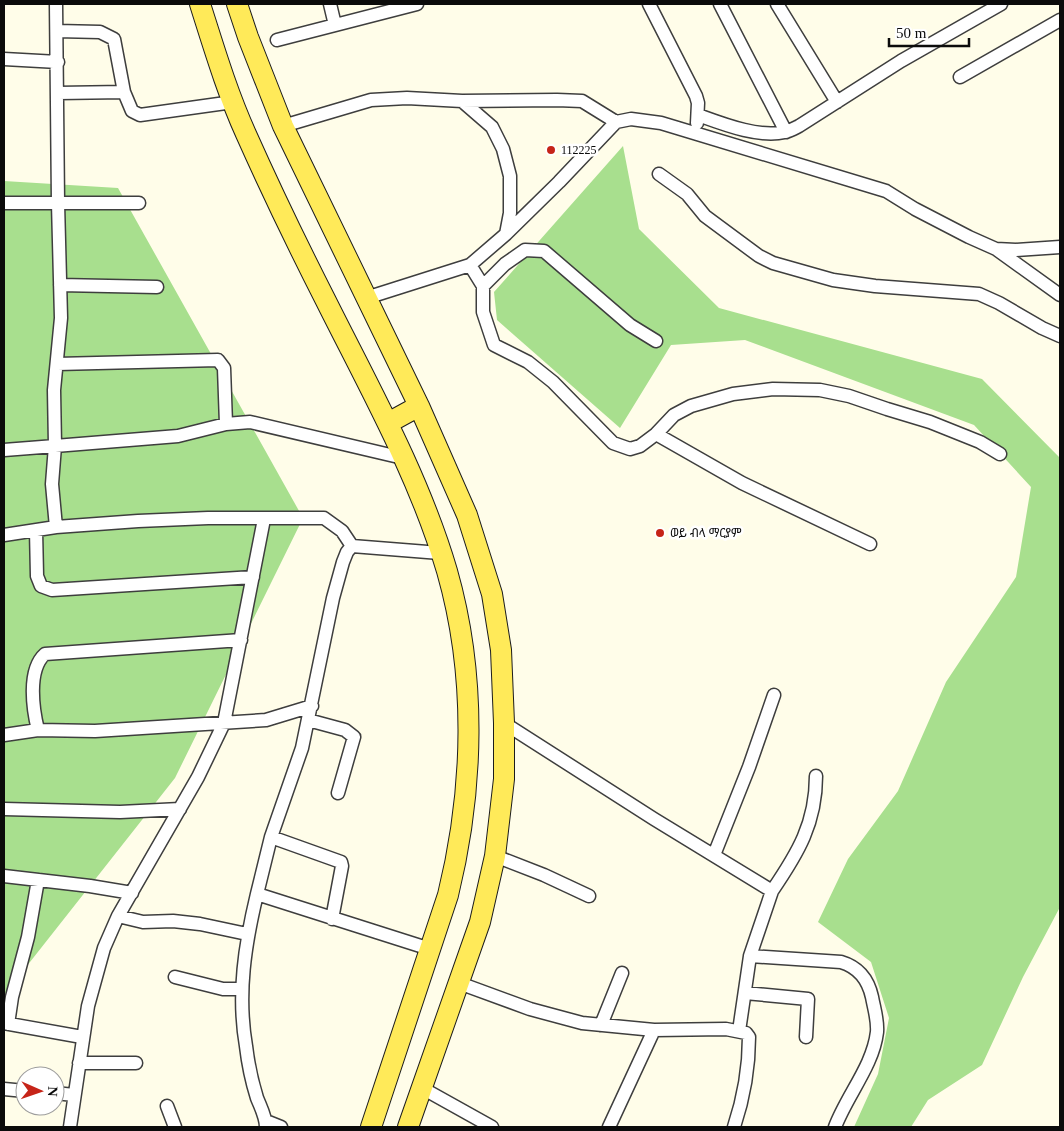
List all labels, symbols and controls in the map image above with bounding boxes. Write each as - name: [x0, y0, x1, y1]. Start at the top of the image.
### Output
- scale bar: [889, 15, 969, 47]
- text: 50 m: [896, 25, 927, 41]
- place label: 112225: [561, 143, 597, 157]
- marker: 112225: [545, 144, 557, 156]
- place label: ወይ ብላ ማርያም: [670, 526, 742, 540]
- marker: ወይ ብላ ማርያም: [654, 527, 666, 539]
- north arrow: [15, 1066, 65, 1116]
- text: N: [45, 1086, 60, 1097]

